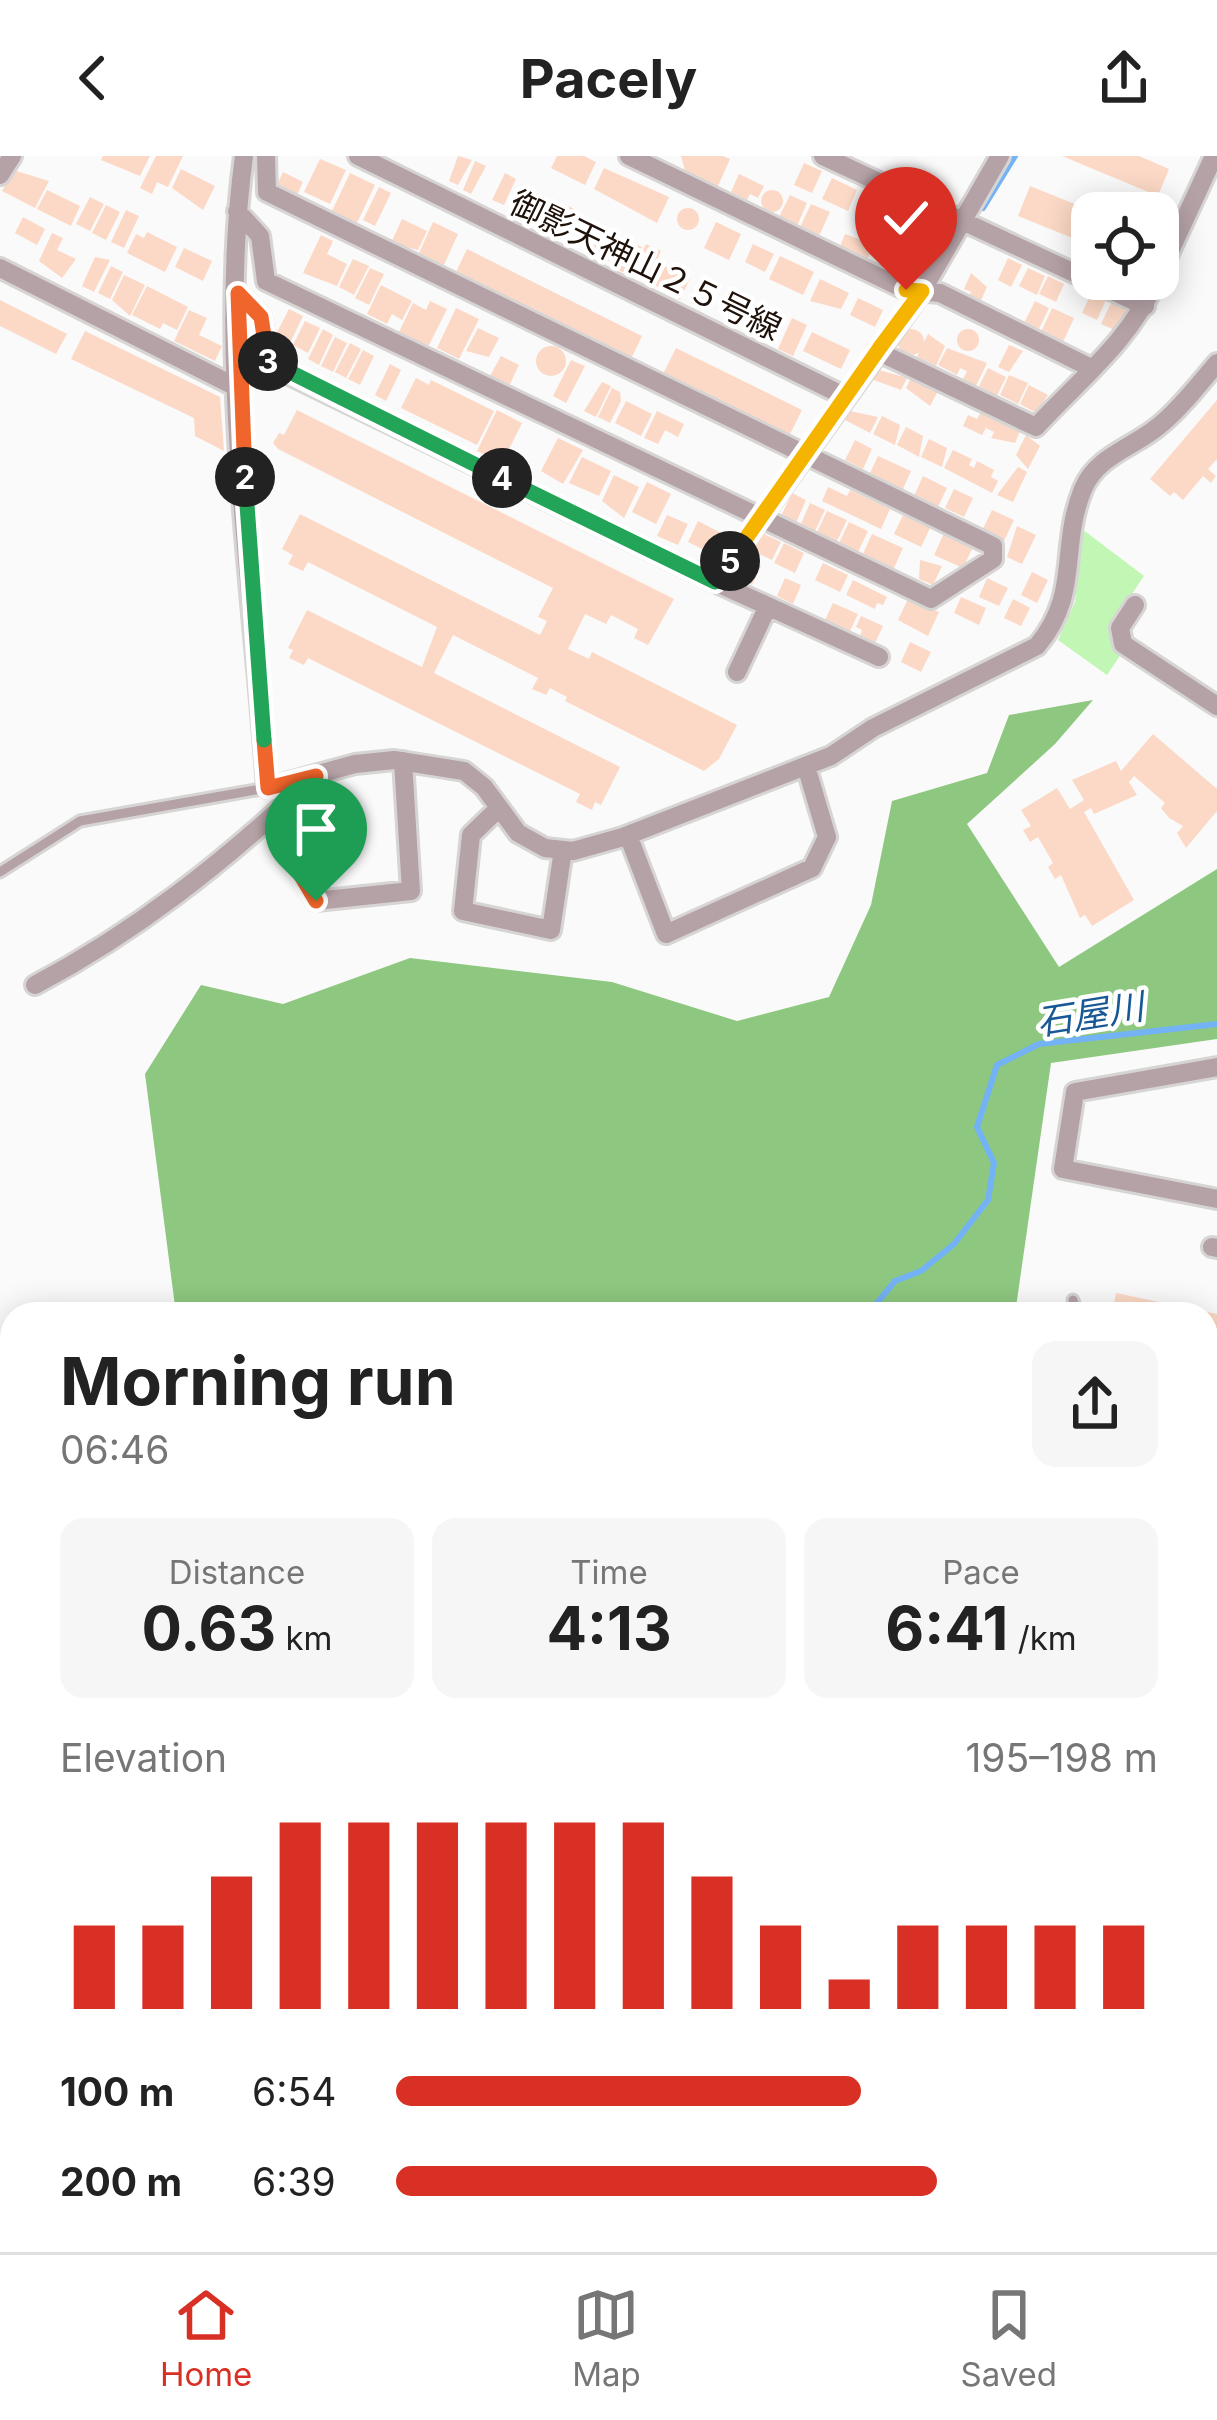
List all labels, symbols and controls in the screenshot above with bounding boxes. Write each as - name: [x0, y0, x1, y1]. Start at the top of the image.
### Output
- icon: back: [60, 45, 126, 111]
- icon: share: [1091, 45, 1157, 111]
- text: Pacely: [520, 46, 697, 111]
- pin: [855, 167, 957, 290]
- street label: 御影天神山２５号線: [504, 182, 788, 348]
- icon: check: [873, 185, 939, 251]
- map controls: [1071, 192, 1179, 300]
- button: locate: [1071, 192, 1179, 300]
- pin: 3: [238, 331, 298, 391]
- text: 3: [257, 341, 279, 381]
- pin: 2: [215, 447, 275, 507]
- pin: 4: [472, 448, 532, 508]
- text: 2: [235, 457, 255, 497]
- text: 4: [491, 458, 513, 498]
- pin: 5: [700, 531, 760, 591]
- text: 5: [719, 541, 741, 581]
- pin: [265, 778, 367, 901]
- icon: arrive: [283, 796, 349, 862]
- water label: 石屋川: [1033, 983, 1151, 1044]
- text: Morning run: [60, 1341, 456, 1421]
- button: share: [1032, 1341, 1158, 1467]
- text: 06:46: [60, 1426, 169, 1473]
- text: Distance: [169, 1552, 305, 1592]
- text: Time: [570, 1552, 648, 1592]
- text: Pace: [942, 1552, 1020, 1592]
- text: 0.63: [142, 1592, 276, 1664]
- text: 4:13: [546, 1592, 672, 1664]
- text: 6:41: [885, 1592, 1008, 1664]
- text: km: [276, 1618, 333, 1658]
- text: /km: [1008, 1618, 1077, 1658]
- text: Elevation: [60, 1734, 227, 1781]
- text: 195–198 m: [965, 1734, 1158, 1781]
- text: 100 m: [60, 2068, 174, 2115]
- text: 6:54: [252, 2068, 336, 2115]
- text: 200 m: [60, 2158, 182, 2205]
- text: 6:39: [252, 2158, 336, 2205]
- tab: Home: [160, 2282, 252, 2394]
- tab: Map: [572, 2282, 641, 2394]
- tab: Saved: [961, 2282, 1057, 2394]

